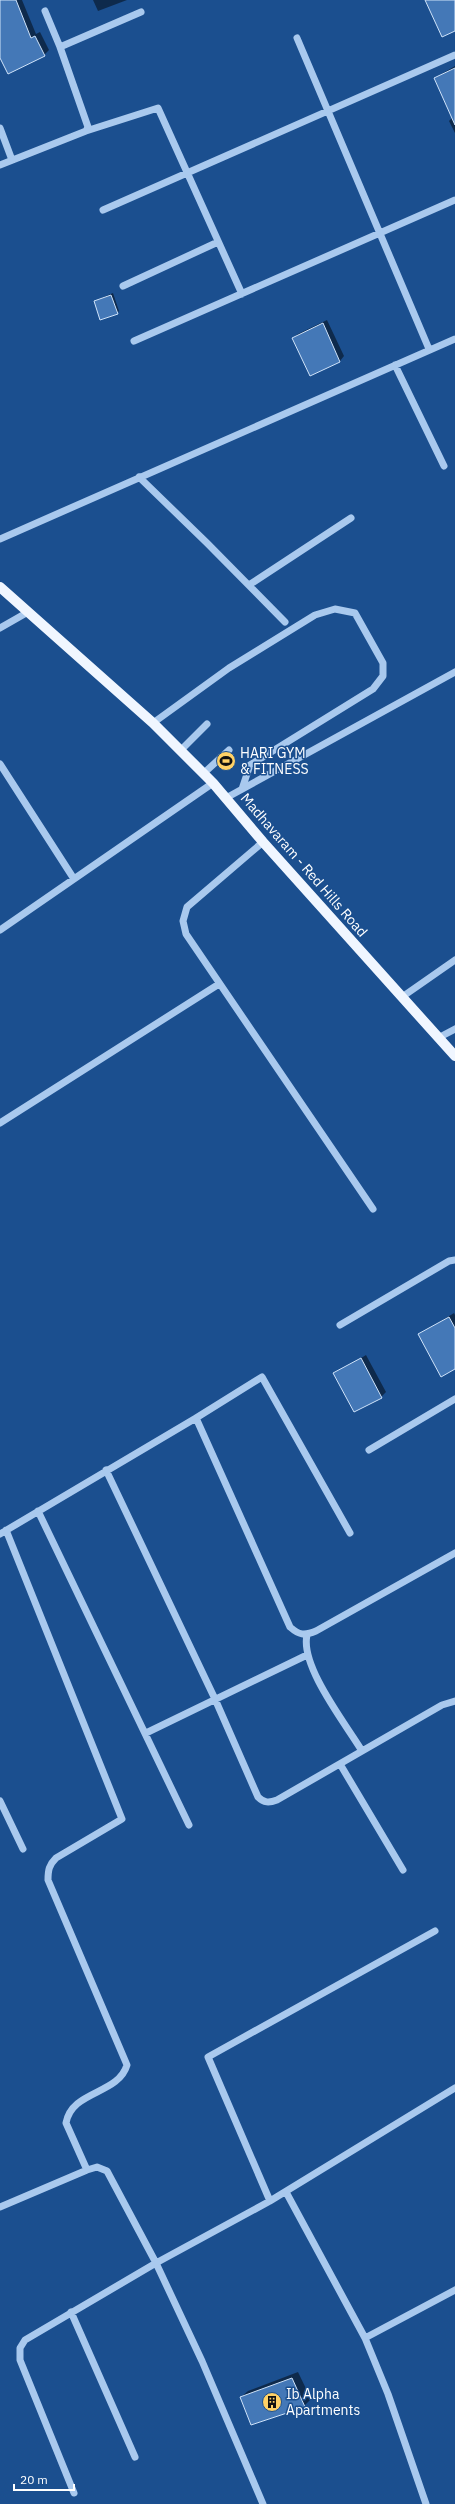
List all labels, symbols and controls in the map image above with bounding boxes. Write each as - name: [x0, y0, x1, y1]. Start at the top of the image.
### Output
- place label: HARI GYM & FITNESS: [240, 744, 309, 778]
- sports icon: HARI GYM & FITNESS: [215, 750, 237, 772]
- street label: Madhavaram - Red Hills Road: [237, 789, 371, 941]
- place label: Ib Alpha Apartments: [286, 2385, 360, 2419]
- building icon: Ib Alpha Apartments: [261, 2391, 283, 2413]
- scale bar: [14, 2466, 74, 2492]
- text: 20 m: [20, 2472, 48, 2487]

